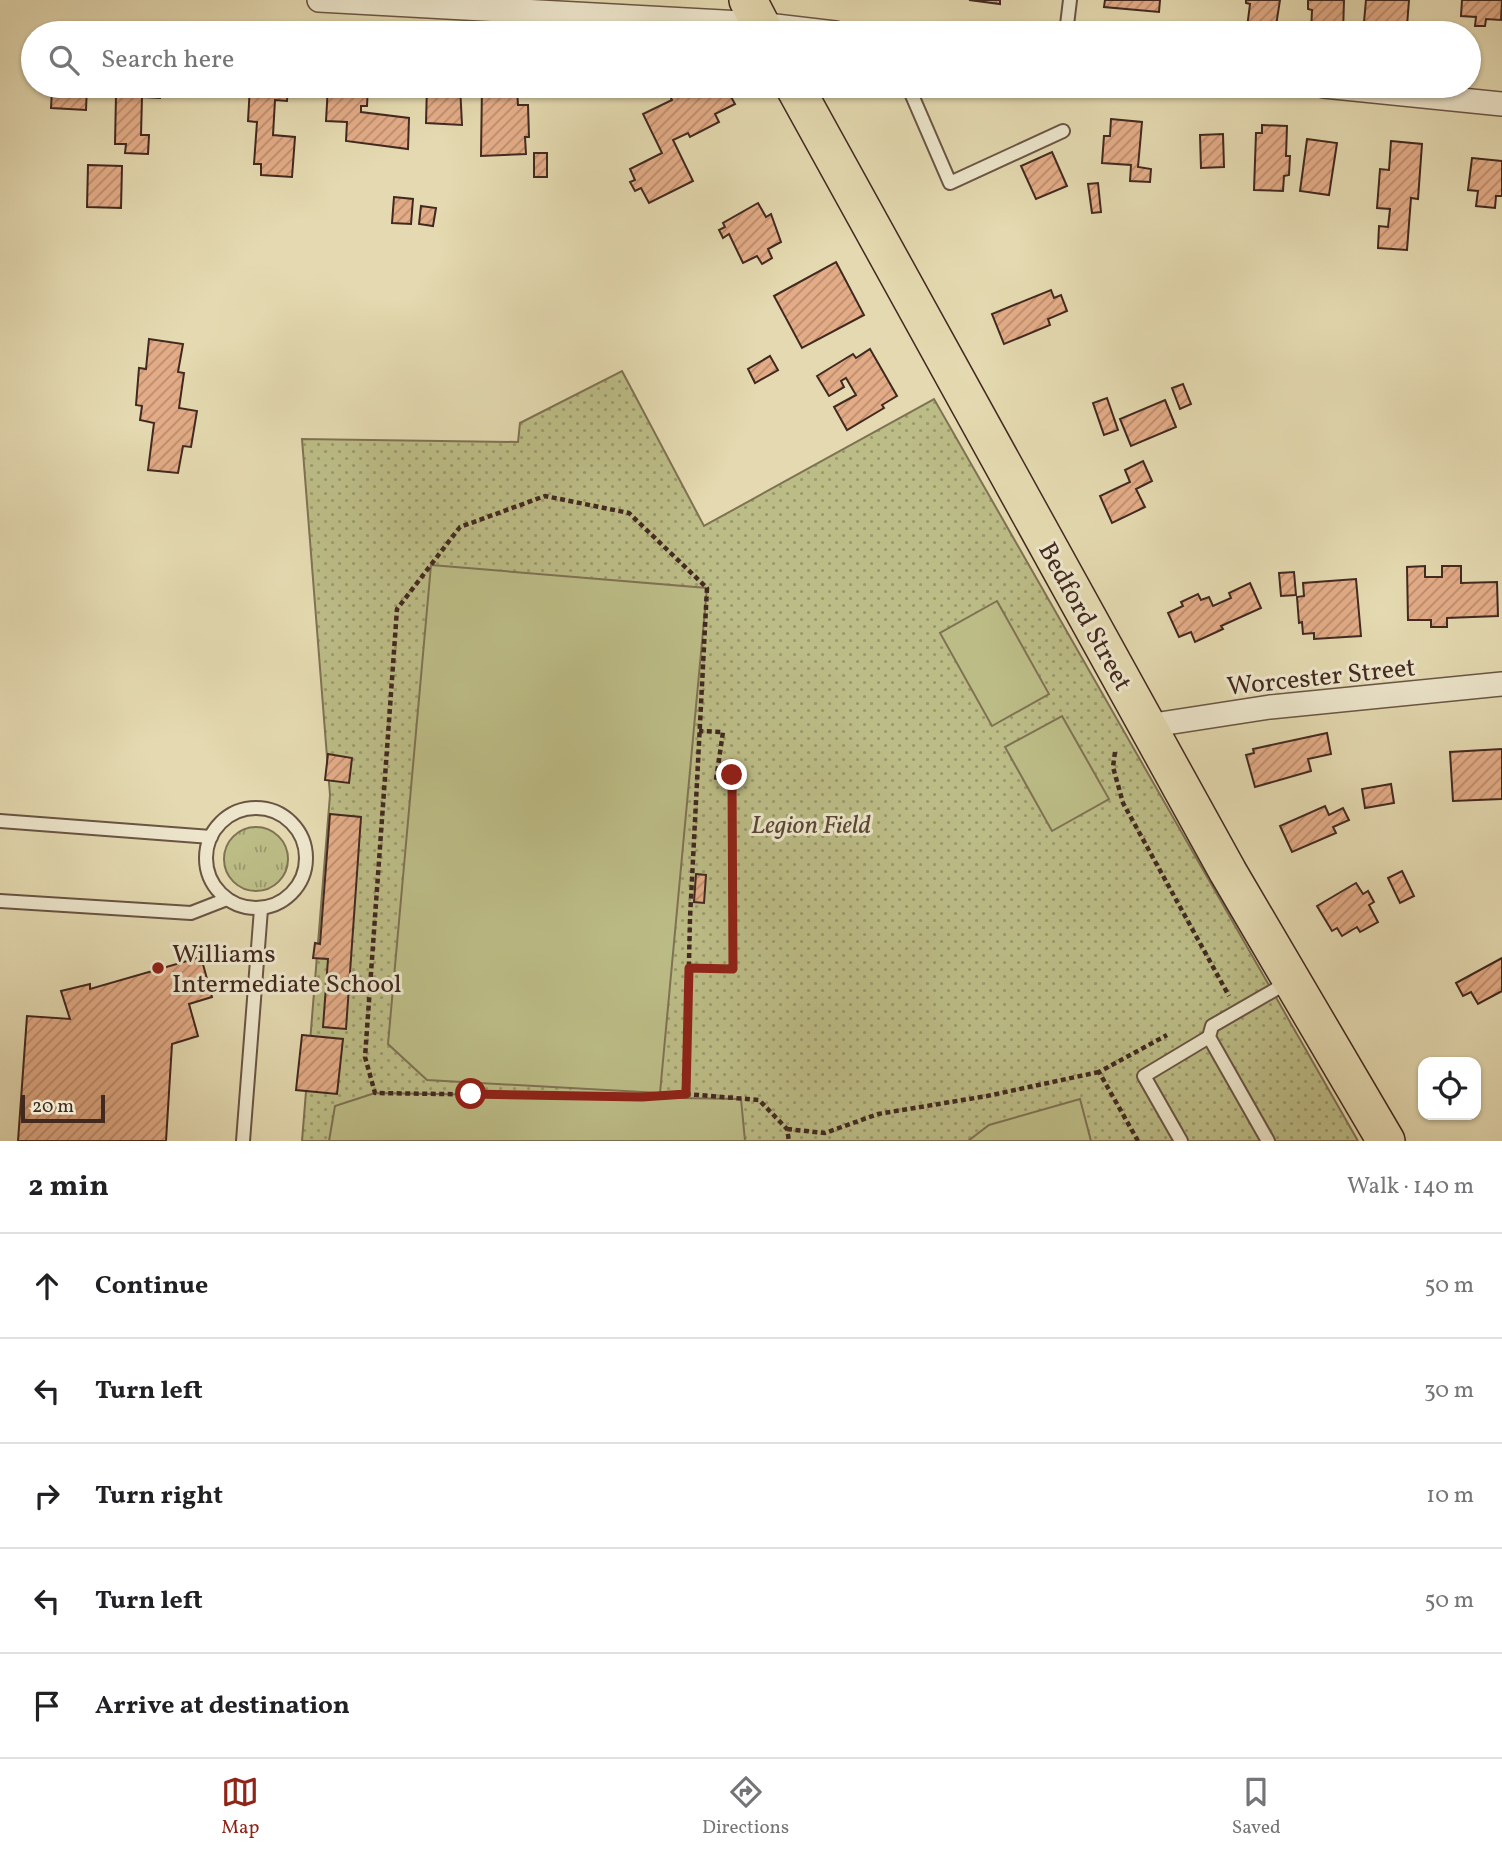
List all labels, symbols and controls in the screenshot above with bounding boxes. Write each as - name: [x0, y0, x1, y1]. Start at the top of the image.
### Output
- search box: [21, 21, 1481, 98]
- icon: search: [45, 41, 83, 79]
- text: Search here: [101, 42, 234, 78]
- street label: Bedford Street: [1029, 536, 1140, 698]
- street label: Worcester Street: [1225, 650, 1417, 706]
- route end: [716, 759, 747, 790]
- park label: Legion Field: [751, 808, 871, 844]
- place label: Williams Intermediate School: [172, 937, 402, 1003]
- marker: Williams Intermediate School: [150, 960, 166, 976]
- map controls: [1418, 1057, 1481, 1120]
- button: locate: [1418, 1057, 1481, 1120]
- route start: [455, 1078, 486, 1109]
- scale bar: [21, 1092, 105, 1124]
- text: 20 m: [32, 1094, 74, 1120]
- text: 2 min: [28, 1166, 109, 1208]
- text: Walk · 140 m: [1347, 1171, 1474, 1203]
- icon: ahead: [28, 1267, 66, 1305]
- text: Continue: [95, 1268, 208, 1304]
- text: 50 m: [1425, 1270, 1474, 1302]
- icon: left: [28, 1372, 66, 1410]
- text: Turn left: [95, 1373, 203, 1409]
- text: 30 m: [1424, 1375, 1474, 1407]
- icon: right: [28, 1477, 66, 1515]
- text: Turn right: [95, 1478, 223, 1514]
- text: 10 m: [1426, 1480, 1474, 1512]
- icon: left: [28, 1582, 66, 1620]
- text: Turn left: [95, 1583, 203, 1619]
- text: 50 m: [1425, 1585, 1474, 1617]
- icon: arrive: [28, 1687, 66, 1725]
- text: Arrive at destination: [95, 1688, 350, 1724]
- tab: Map: [221, 1773, 259, 1841]
- tab: Directions: [702, 1773, 789, 1841]
- tab: Saved: [1232, 1773, 1281, 1841]

